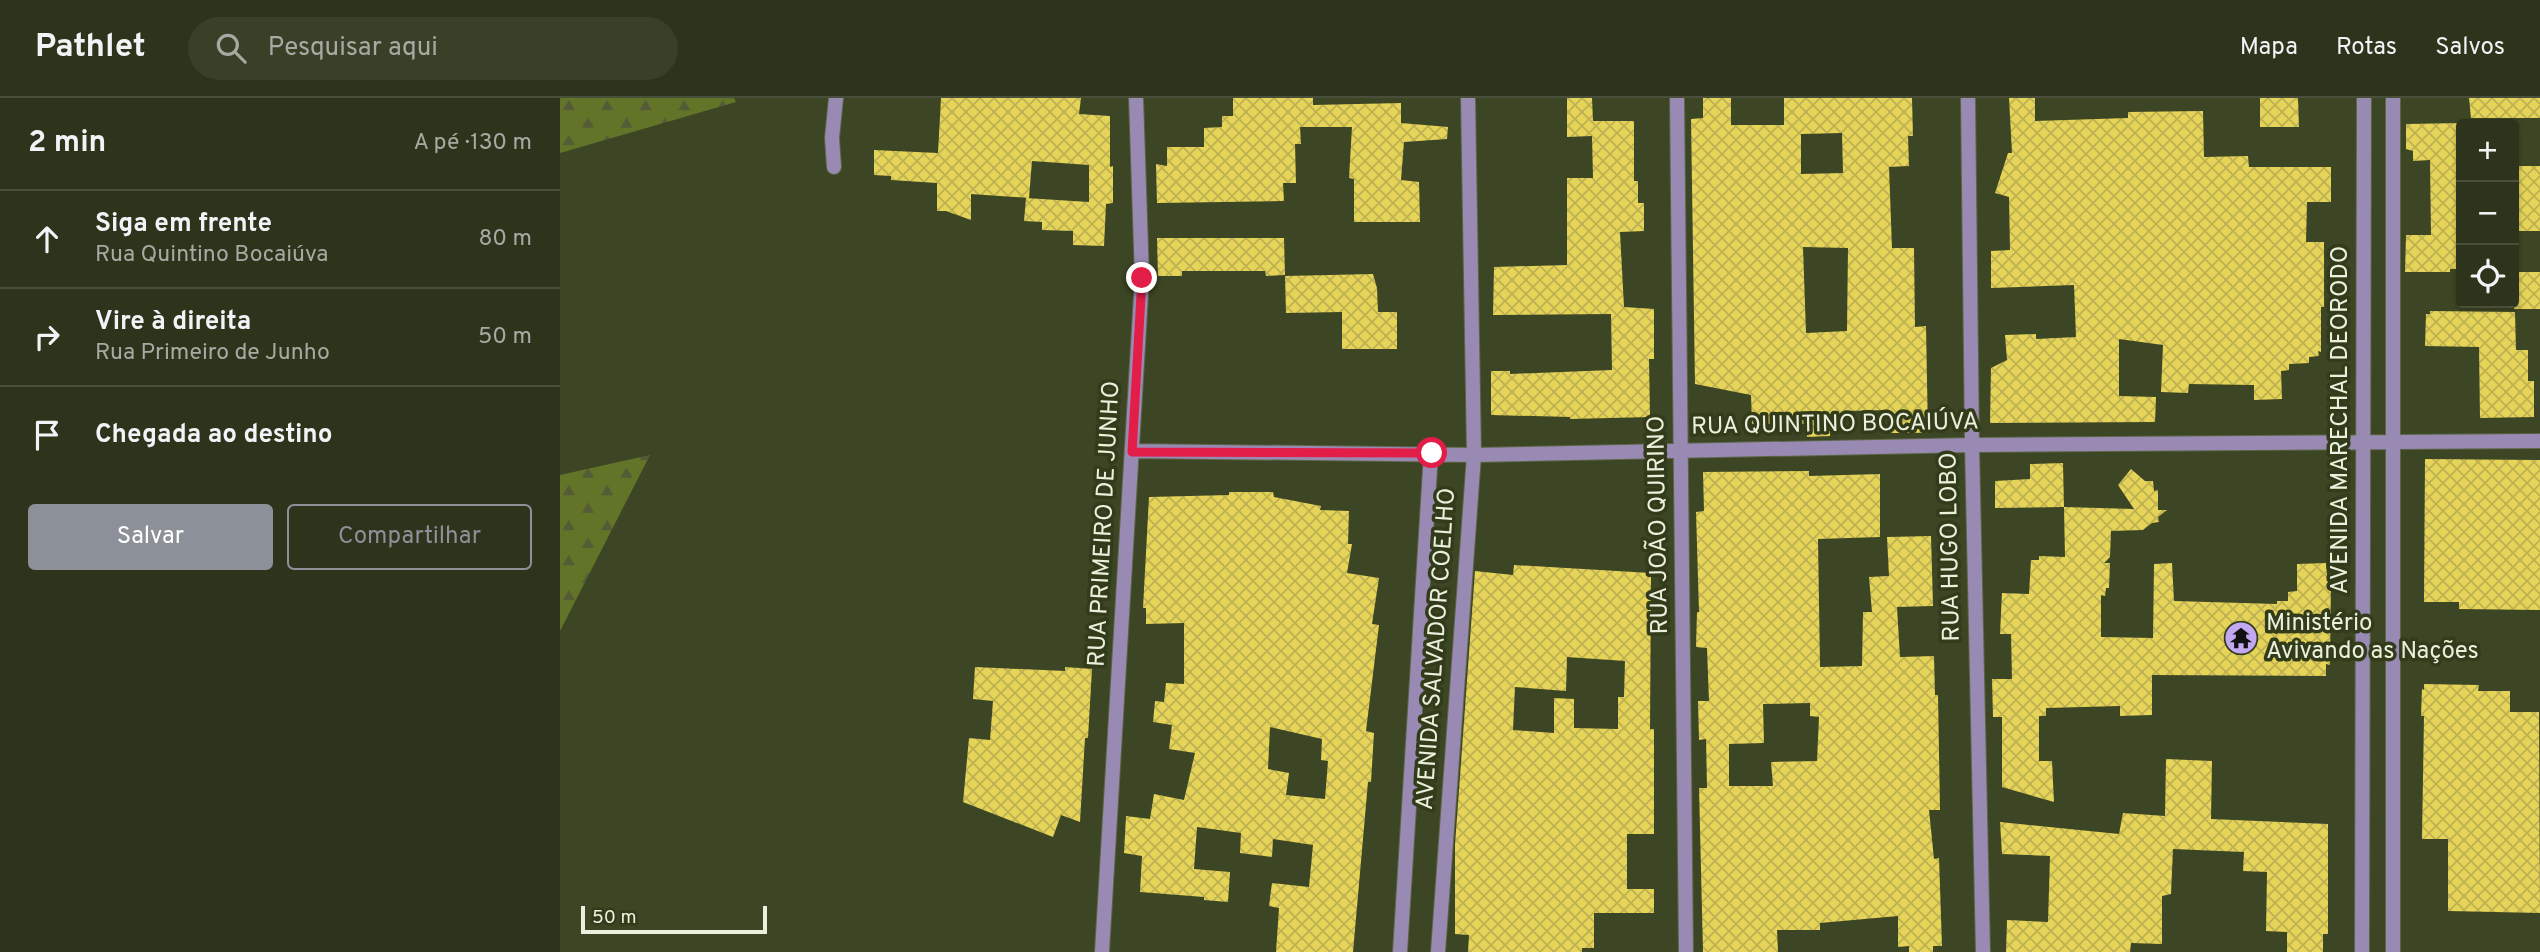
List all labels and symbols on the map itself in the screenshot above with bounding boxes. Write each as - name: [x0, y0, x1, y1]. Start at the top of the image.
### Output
- street label: AVENIDA MARECHAL DEORODO: [2326, 246, 2356, 594]
- route end: [1126, 262, 1157, 293]
- street label: RUA PRIMEIRO DE JUNHO: [1083, 380, 1127, 668]
- street label: RUA QUINTINO BOCAIÚVA: [1691, 405, 1979, 443]
- street label: RUA JOÃO QUIRINO: [1640, 415, 1676, 635]
- route start: [1416, 437, 1447, 468]
- street label: RUA HUGO LOBO: [1934, 452, 1968, 642]
- street label: AVENIDA SALVADOR COELHO: [1411, 487, 1463, 811]
- place label: Ministério Avivando as Nações: [2266, 609, 2479, 667]
- temple icon: Ministério Avivando as Nações: [2222, 619, 2260, 657]
- scale bar: [581, 903, 766, 935]

